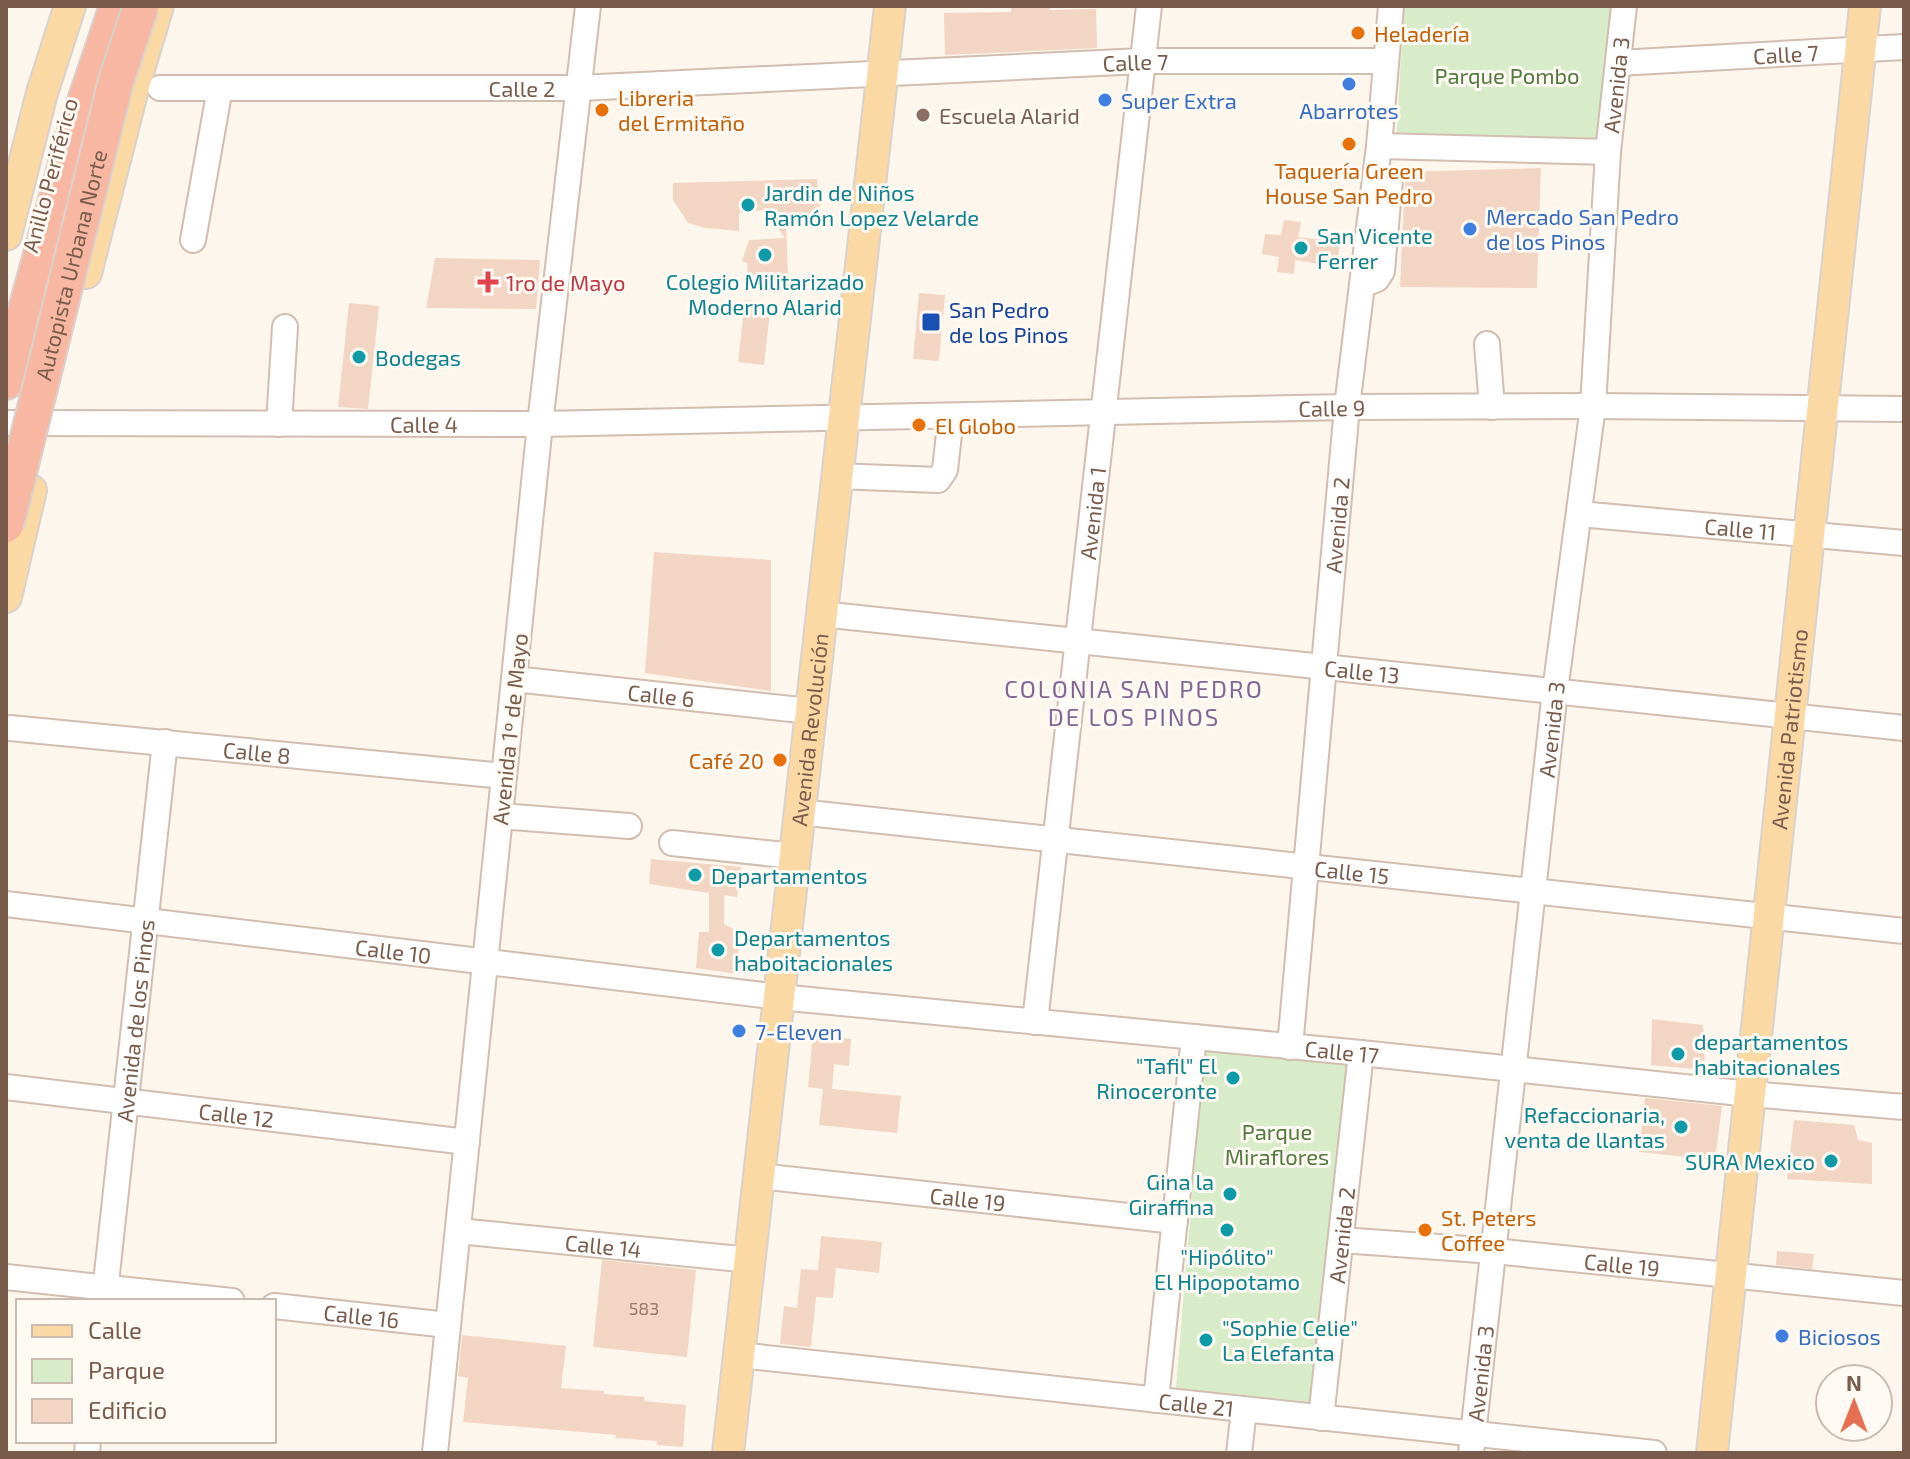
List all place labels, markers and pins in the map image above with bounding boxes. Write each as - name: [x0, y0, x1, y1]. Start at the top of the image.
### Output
- place label: Heladería: [1374, 20, 1470, 46]
- marker: Heladería: [1349, 24, 1367, 42]
- marker: Abarrotes: [1340, 75, 1358, 93]
- place label: Libreria del Ermitaño: [618, 84, 745, 135]
- place label: Super Extra: [1121, 87, 1237, 113]
- marker: Super Extra: [1096, 91, 1114, 109]
- place label: Abarrotes: [1299, 97, 1399, 123]
- marker: Libreria del Ermitaño: [593, 101, 611, 119]
- place label: Escuela Alarid: [939, 102, 1080, 128]
- marker: Escuela Alarid: [914, 106, 932, 124]
- marker: Taquería Green House San Pedro: [1340, 135, 1358, 153]
- place label: Taquería Green House San Pedro: [1265, 157, 1433, 208]
- place label: Jardin de Niños Ramón Lopez Velarde: [764, 179, 979, 230]
- marker: Jardin de Niños Ramón Lopez Velarde: [739, 196, 757, 214]
- place label: Mercado San Pedro de los Pinos: [1486, 203, 1679, 254]
- marker: Mercado San Pedro de los Pinos: [1461, 220, 1479, 238]
- place label: San Vicente Ferrer: [1317, 222, 1433, 273]
- marker: San Vicente Ferrer: [1292, 239, 1310, 257]
- marker: Colegio Militarizado Moderno Alarid: [756, 246, 774, 264]
- place label: Colegio Militarizado Moderno Alarid: [666, 268, 864, 319]
- place label: 1ro de Mayo: [506, 269, 625, 295]
- marker: 1ro de Mayo: [477, 271, 499, 293]
- place label: San Pedro de los Pinos: [949, 296, 1068, 347]
- marker: San Pedro de los Pinos: [920, 311, 942, 333]
- place label: Bodegas: [375, 344, 461, 370]
- marker: Bodegas: [350, 348, 368, 366]
- place label: El Globo: [935, 412, 1016, 438]
- marker: El Globo: [910, 416, 928, 434]
- place label: Café 20: [689, 747, 764, 773]
- marker: Café 20: [771, 751, 789, 769]
- place label: Departamentos: [711, 862, 867, 888]
- marker: Departamentos: [686, 866, 704, 884]
- place label: Departamentos haboitacionales: [734, 924, 893, 975]
- marker: Departamentos haboitacionales: [709, 941, 727, 959]
- place label: 7-Eleven: [755, 1018, 842, 1044]
- marker: 7-Eleven: [730, 1022, 748, 1040]
- place label: departamentos habitacionales: [1694, 1028, 1848, 1079]
- marker: departamentos habitacionales: [1669, 1045, 1687, 1063]
- place label: "Tafil" El Rinoceronte: [1096, 1052, 1217, 1103]
- marker: "Tafil" El Rinoceronte: [1224, 1069, 1242, 1087]
- place label: Refaccionaria, venta de llantas: [1505, 1101, 1665, 1152]
- marker: Refaccionaria, venta de llantas: [1672, 1118, 1690, 1136]
- place label: SURA Mexico: [1685, 1148, 1815, 1174]
- marker: SURA Mexico: [1822, 1152, 1840, 1170]
- place label: Gina la Giraffina: [1129, 1168, 1214, 1219]
- marker: Gina la Giraffina: [1221, 1185, 1239, 1203]
- place label: St. Peters Coffee: [1441, 1204, 1536, 1255]
- marker: "Hipólito" El Hipopotamo: [1218, 1221, 1236, 1239]
- marker: St. Peters Coffee: [1416, 1221, 1434, 1239]
- place label: "Hipólito" El Hipopotamo: [1154, 1243, 1300, 1294]
- place label: "Sophie Celie" La Elefanta: [1222, 1314, 1358, 1365]
- place label: Biciosos: [1798, 1323, 1881, 1349]
- marker: Biciosos: [1773, 1327, 1791, 1345]
- marker: "Sophie Celie" La Elefanta: [1197, 1331, 1215, 1349]

